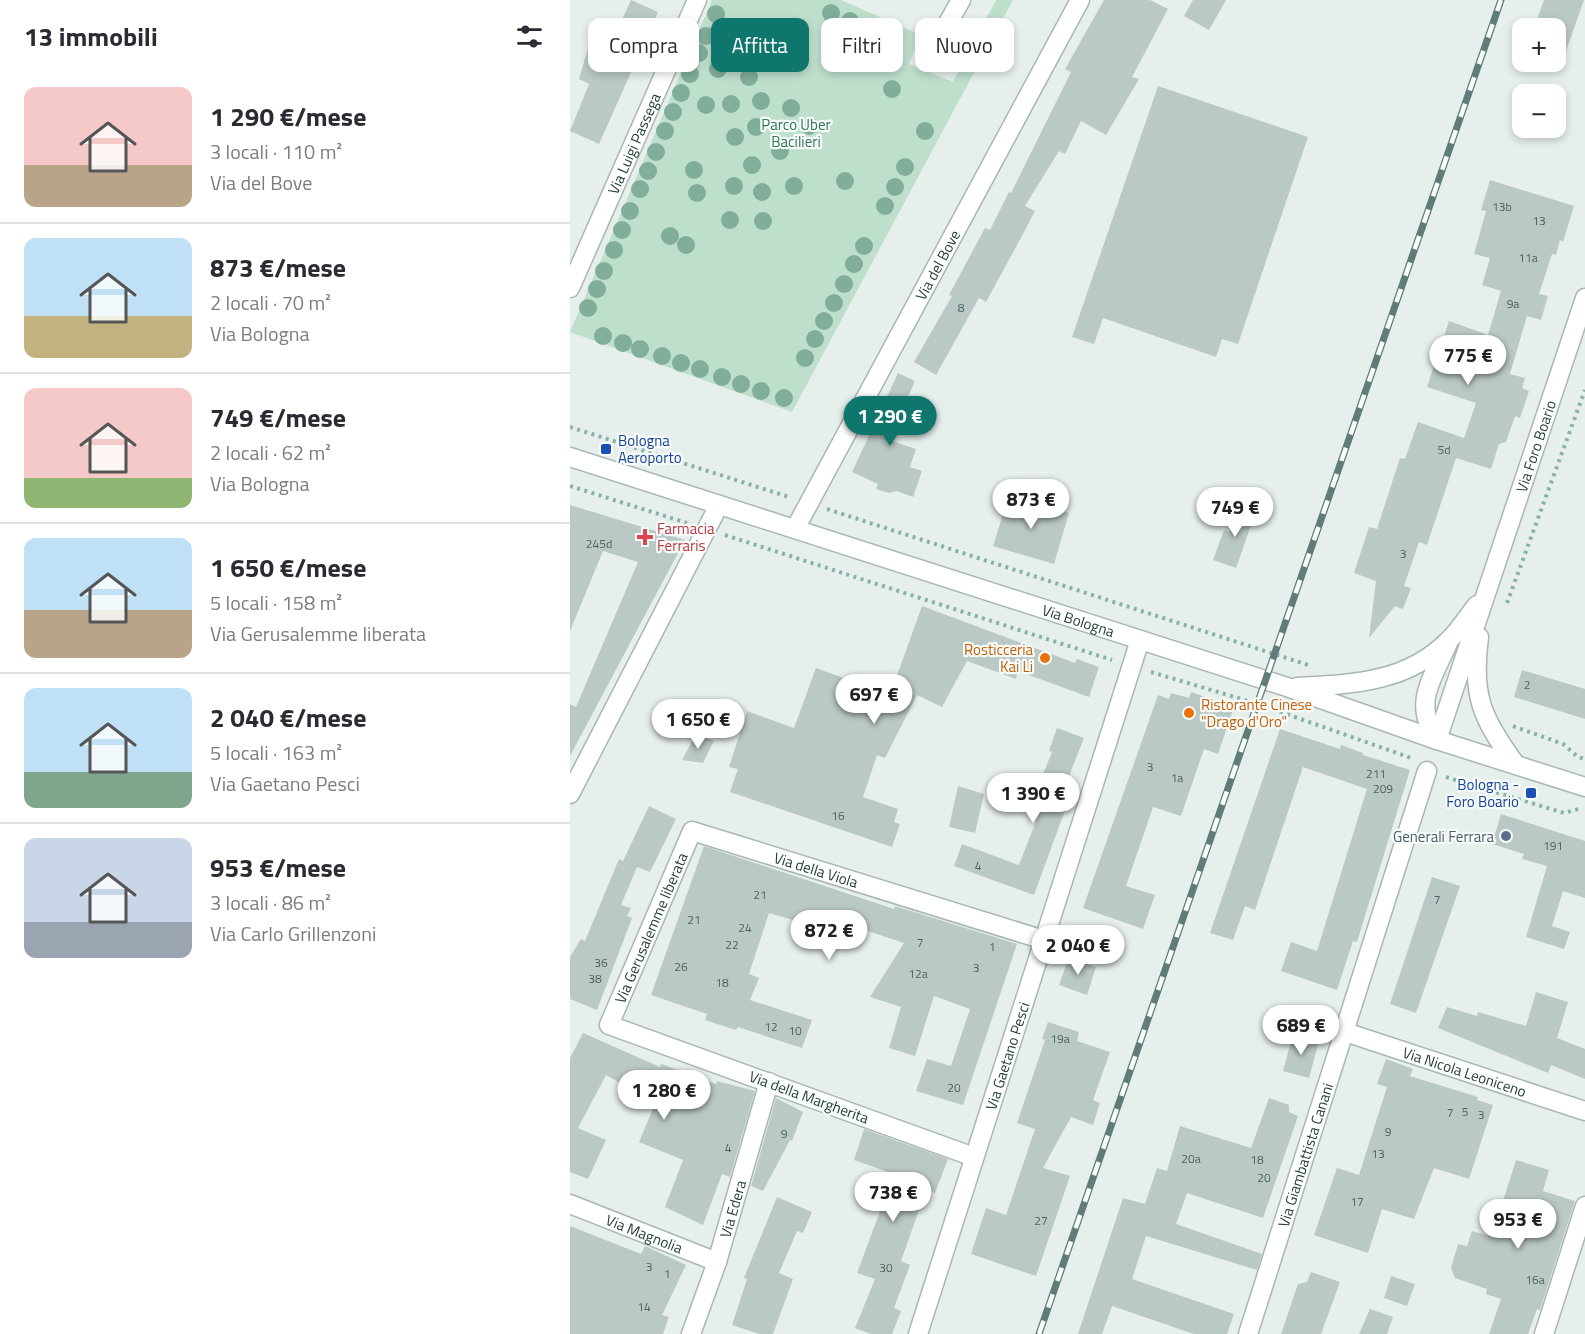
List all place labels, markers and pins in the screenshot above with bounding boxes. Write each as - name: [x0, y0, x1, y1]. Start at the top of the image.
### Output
- pin: 775 €: [1426, 335, 1510, 386]
- pin: 1 290 €: [835, 396, 945, 447]
- place label: Bologna Aeroporto: [618, 429, 682, 469]
- marker: Bologna Aeroporto: [599, 442, 613, 456]
- pin: 873 €: [989, 479, 1073, 530]
- pin: 749 €: [1193, 487, 1277, 538]
- place label: Farmacia Ferraris: [657, 517, 715, 557]
- marker: Farmacia Ferraris: [638, 530, 652, 544]
- place label: Rosticceria Kai Li: [964, 638, 1033, 678]
- marker: Rosticceria Kai Li: [1038, 651, 1052, 665]
- pin: 697 €: [832, 674, 916, 725]
- place label: Ristorante Cinese "Drago d'Oro": [1201, 693, 1312, 733]
- pin: 1 650 €: [643, 699, 753, 750]
- marker: Ristorante Cinese "Drago d'Oro": [1182, 706, 1196, 720]
- pin: 1 390 €: [978, 773, 1088, 824]
- place label: Bologna - Foro Boario: [1446, 773, 1519, 813]
- marker: Bologna - Foro Boario: [1524, 786, 1538, 800]
- place label: Generali Ferrara: [1393, 825, 1494, 848]
- marker: Generali Ferrara: [1499, 829, 1513, 843]
- pin: 872 €: [787, 910, 871, 961]
- pin: 2 040 €: [1023, 925, 1133, 976]
- pin: 689 €: [1259, 1005, 1343, 1056]
- pin: 1 280 €: [609, 1070, 719, 1121]
- pin: 738 €: [851, 1172, 935, 1223]
- pin: 953 €: [1476, 1199, 1560, 1250]

